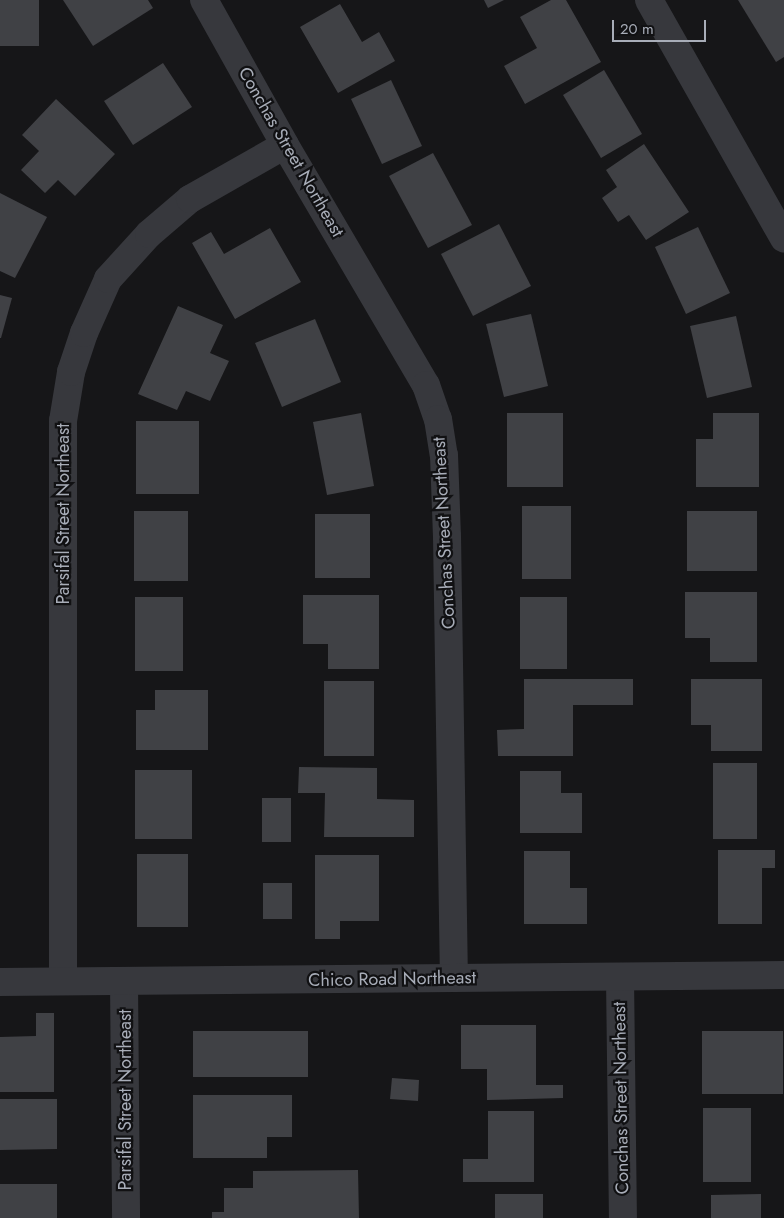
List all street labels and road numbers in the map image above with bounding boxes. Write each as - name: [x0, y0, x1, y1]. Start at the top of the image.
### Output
- street label: Conchas Street Northeast: [234, 63, 348, 241]
- street label: Parsifal Street Northeast: [52, 423, 74, 605]
- street label: Conchas Street Northeast: [428, 436, 460, 630]
- street label: Chico Road Northeast: [308, 967, 476, 991]
- street label: Conchas Street Northeast: [609, 1002, 633, 1194]
- street label: Parsifal Street Northeast: [114, 1009, 136, 1191]

